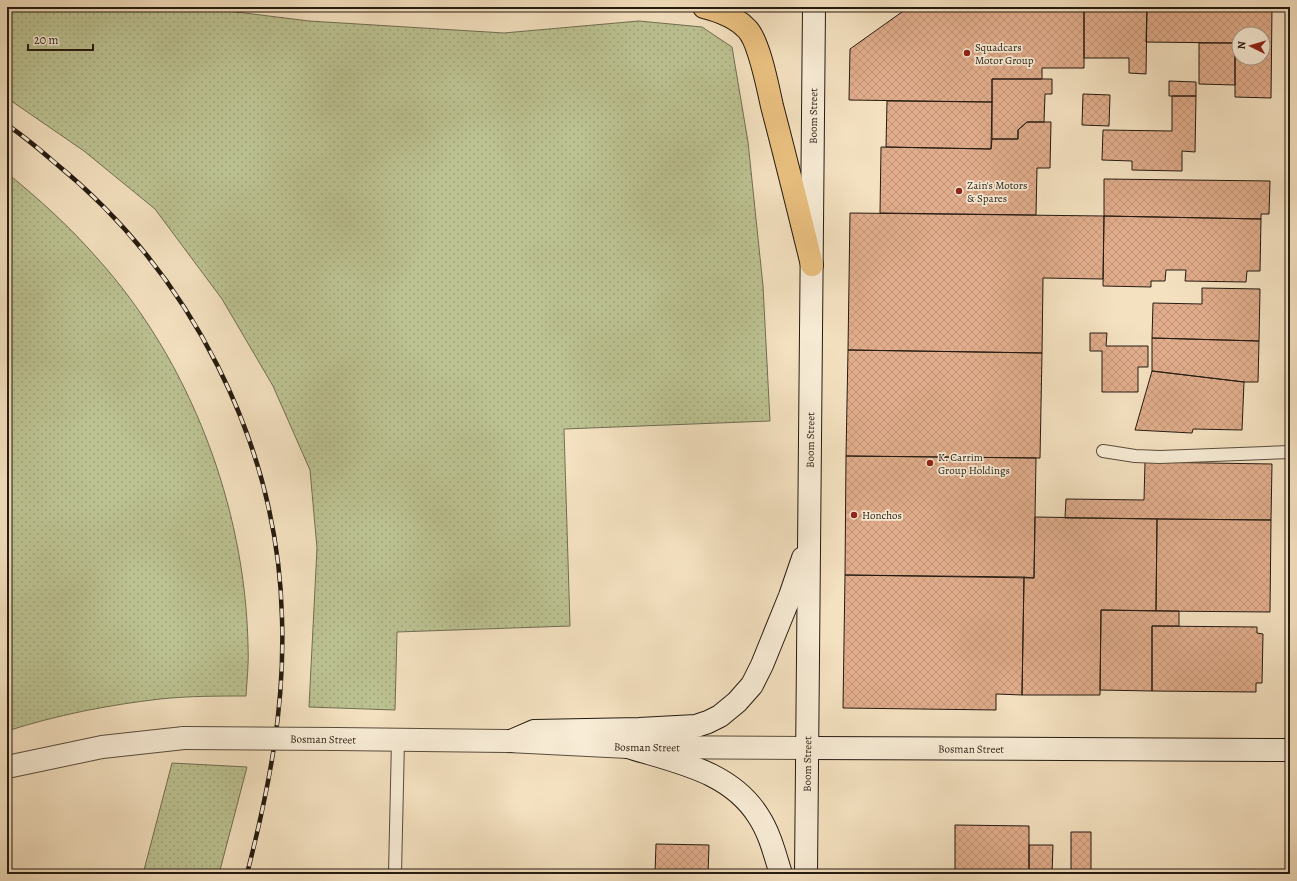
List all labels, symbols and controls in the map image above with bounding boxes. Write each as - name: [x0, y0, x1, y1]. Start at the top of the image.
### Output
- scale bar: [28, 26, 93, 52]
- north arrow: [1231, 26, 1271, 66]
- text: 20 m: [34, 32, 58, 48]
- place label: Squadcars Motor Group: [975, 40, 1034, 68]
- text: N: [1234, 41, 1249, 50]
- marker: Squadcars Motor Group: [962, 48, 972, 58]
- street label: Boom Street: [806, 88, 821, 144]
- place label: Zain's Motors & Spares: [967, 178, 1027, 206]
- marker: Zain's Motors & Spares: [954, 186, 964, 196]
- street label: Boom Street: [803, 412, 818, 468]
- place label: K. Carrim Group Holdings: [938, 450, 1010, 478]
- marker: K. Carrim Group Holdings: [925, 458, 935, 468]
- place label: Honchos: [862, 508, 902, 523]
- marker: Honchos: [849, 510, 859, 520]
- street label: Bosman Street: [290, 731, 356, 748]
- street label: Boom Street: [800, 736, 815, 792]
- street label: Bosman Street: [613, 739, 680, 755]
- street label: Bosman Street: [938, 742, 1004, 757]

